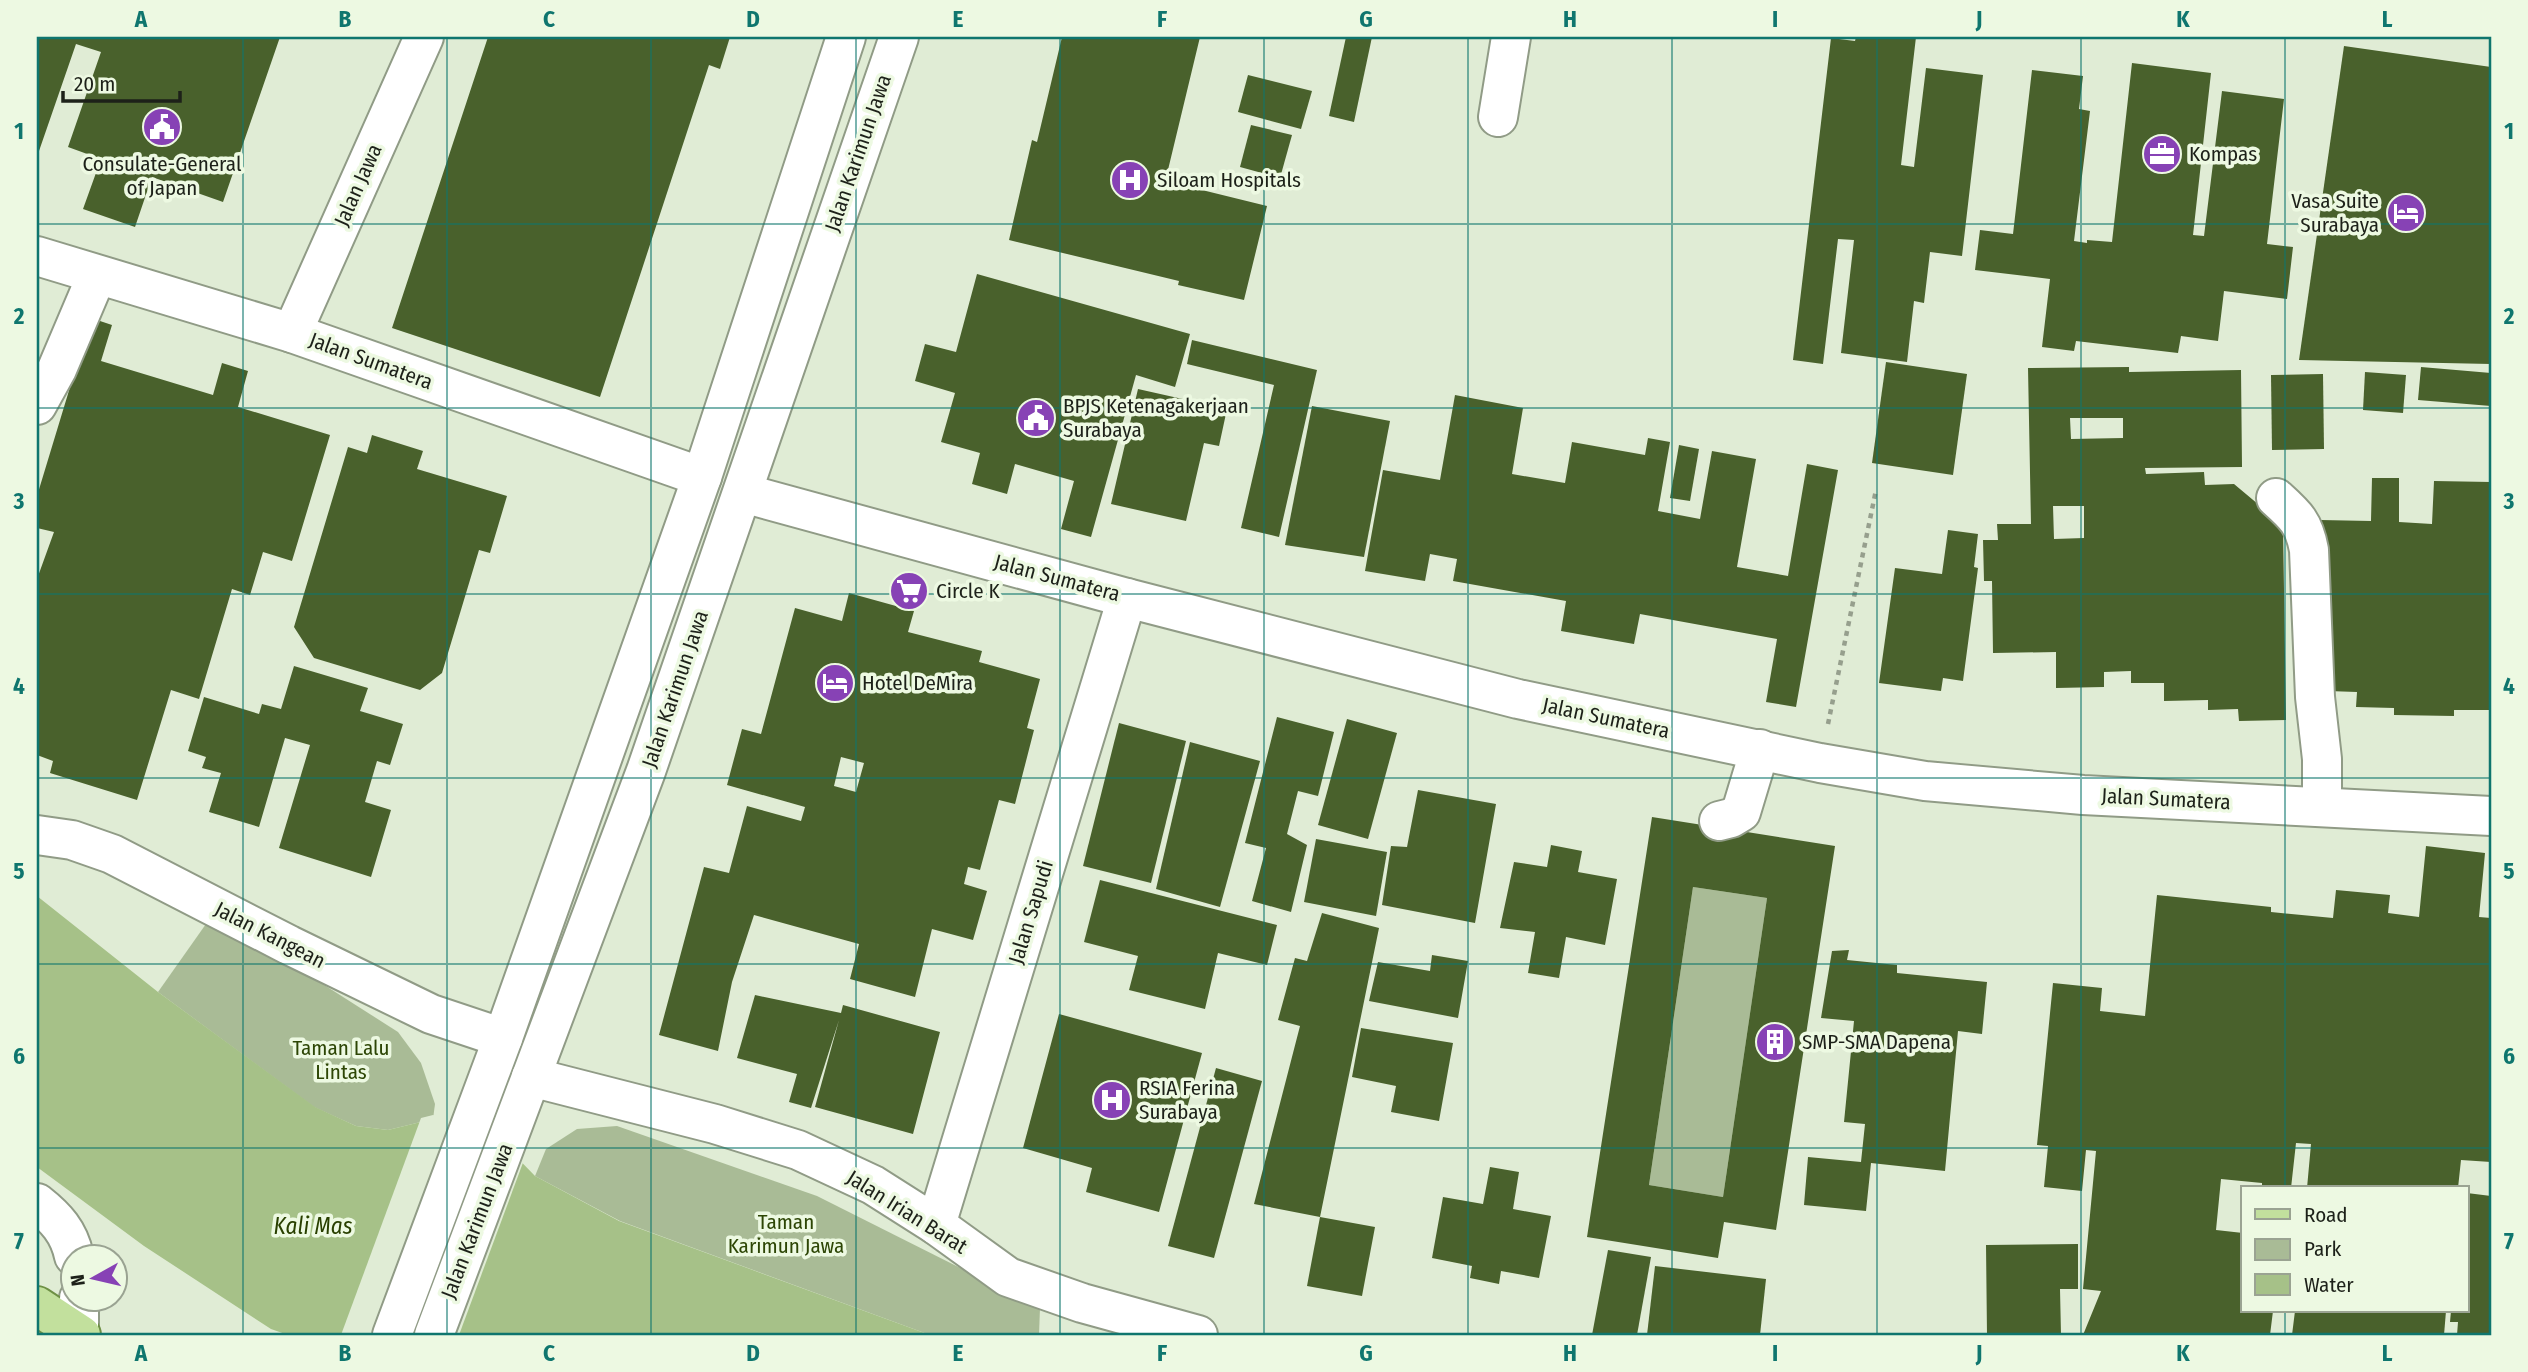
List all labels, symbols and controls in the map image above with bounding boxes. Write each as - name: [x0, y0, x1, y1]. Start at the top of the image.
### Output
- text: A: [134, 5, 148, 33]
- text: B: [339, 5, 352, 33]
- text: C: [543, 5, 555, 33]
- text: D: [746, 5, 760, 33]
- text: E: [953, 5, 964, 33]
- text: F: [1157, 5, 1167, 33]
- text: G: [1359, 5, 1373, 33]
- text: H: [1563, 5, 1577, 33]
- text: I: [1772, 5, 1778, 33]
- text: J: [1975, 5, 1982, 33]
- text: K: [2176, 5, 2190, 33]
- text: L: [2382, 5, 2393, 33]
- scale bar: [63, 60, 180, 104]
- text: 20 m: [74, 71, 115, 97]
- street label: Jalan Karimun Jawa: [819, 71, 897, 235]
- public building icon: Consulate-General of Japan: [141, 106, 183, 148]
- text: 1: [14, 117, 24, 145]
- text: 1: [2504, 117, 2514, 145]
- office icon: Kompas: [2141, 133, 2183, 175]
- street label: Jalan Jawa: [328, 140, 388, 230]
- place label: Kompas: [2189, 141, 2257, 167]
- place label: Consulate-General of Japan: [83, 151, 242, 201]
- hospital icon: Siloam Hospitals: [1109, 159, 1151, 201]
- place label: Siloam Hospitals: [1157, 167, 1301, 193]
- place label: Vasa Suite Surabaya: [2291, 188, 2379, 238]
- hotel icon: Vasa Suite Surabaya: [2385, 192, 2427, 234]
- text: 2: [13, 302, 25, 330]
- text: 2: [2503, 302, 2515, 330]
- street label: Jalan Sumatera: [306, 327, 436, 395]
- place label: BPJS Ketenagakerjaan Surabaya: [1063, 393, 1249, 443]
- public building icon: BPJS Ketenagakerjaan Surabaya: [1015, 397, 1057, 439]
- text: 3: [13, 487, 25, 515]
- text: 3: [2503, 487, 2515, 515]
- street label: Jalan Sumatera: [991, 549, 1123, 607]
- supermarket icon: Circle K: [888, 570, 930, 612]
- place label: Circle K: [936, 578, 1000, 604]
- street label: Jalan Karimun Jawa: [636, 607, 714, 771]
- hotel icon: Hotel DeMira: [814, 662, 856, 704]
- place label: Hotel DeMira: [862, 670, 973, 696]
- text: 4: [13, 672, 25, 700]
- text: 4: [2503, 672, 2515, 700]
- street label: Jalan Sumatera: [1540, 692, 1672, 744]
- street label: Jalan Sumatera: [2101, 783, 2231, 815]
- text: 5: [13, 857, 25, 885]
- street label: Jalan Sapudi: [1003, 857, 1059, 967]
- text: 5: [2503, 857, 2515, 885]
- street label: Jalan Kangean: [210, 896, 330, 974]
- building icon: SMP-SMA Dapena: [1754, 1021, 1796, 1063]
- place label: SMP-SMA Dapena: [1802, 1029, 1951, 1055]
- park label: Taman Lalu Lintas: [292, 1035, 390, 1085]
- text: 6: [13, 1042, 25, 1070]
- text: 6: [2503, 1042, 2515, 1070]
- place label: RSIA Ferina Surabaya: [1139, 1075, 1235, 1125]
- hospital icon: RSIA Ferina Surabaya: [1091, 1079, 1133, 1121]
- street label: Jalan Karimun Jawa: [435, 1140, 519, 1302]
- street label: Jalan Irian Barat: [842, 1165, 972, 1260]
- legend: [2241, 1186, 2468, 1312]
- text: Road: [2304, 1202, 2348, 1228]
- park label: Taman Karimun Jawa: [728, 1209, 844, 1259]
- water label: Kali Mas: [274, 1212, 353, 1240]
- text: 7: [14, 1227, 24, 1255]
- text: 7: [2504, 1227, 2514, 1255]
- text: Park: [2304, 1236, 2342, 1262]
- north arrow: [60, 1242, 130, 1312]
- text: Water: [2304, 1272, 2354, 1298]
- text: N: [65, 1273, 90, 1288]
- text: A: [134, 1339, 148, 1367]
- text: B: [339, 1339, 352, 1367]
- text: C: [543, 1339, 555, 1367]
- text: D: [746, 1339, 760, 1367]
- text: E: [953, 1339, 964, 1367]
- text: F: [1157, 1339, 1167, 1367]
- text: G: [1359, 1339, 1373, 1367]
- text: H: [1563, 1339, 1577, 1367]
- text: I: [1772, 1339, 1778, 1367]
- text: J: [1975, 1339, 1982, 1367]
- text: K: [2176, 1339, 2190, 1367]
- text: L: [2382, 1339, 2393, 1367]

